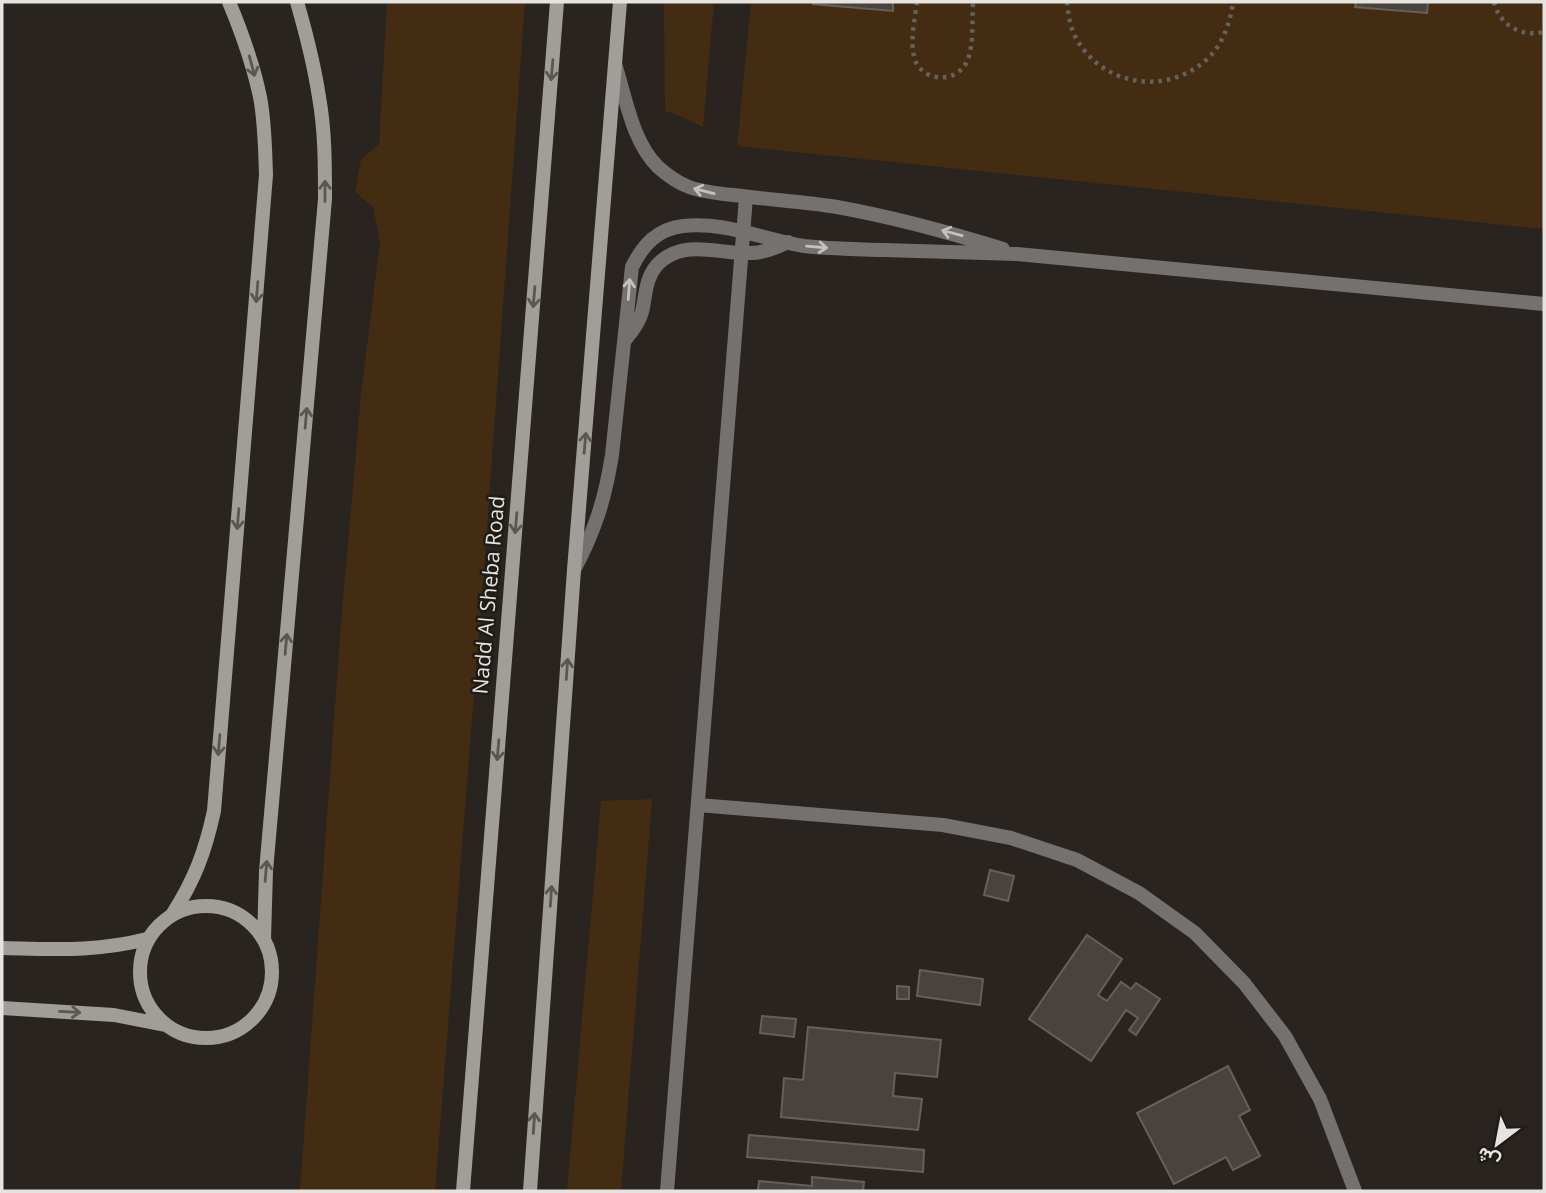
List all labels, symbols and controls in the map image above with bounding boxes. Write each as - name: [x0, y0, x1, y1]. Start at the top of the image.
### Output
- one-way arrow: [246, 54, 259, 77]
- one-way arrow: [545, 58, 558, 81]
- one-way arrow: [318, 180, 332, 203]
- one-way arrow: [693, 183, 716, 197]
- one-way arrow: [941, 226, 963, 239]
- one-way arrow: [805, 241, 828, 254]
- one-way arrow: [623, 278, 636, 301]
- one-way arrow: [250, 280, 263, 303]
- one-way arrow: [527, 285, 540, 307]
- one-way arrow: [300, 407, 313, 430]
- one-way arrow: [579, 432, 592, 454]
- street label: Nadd Al Sheba Road: [465, 495, 511, 695]
- one-way arrow: [231, 507, 244, 529]
- one-way arrow: [509, 512, 522, 534]
- one-way arrow: [280, 634, 293, 656]
- one-way arrow: [561, 659, 574, 681]
- one-way arrow: [212, 733, 225, 756]
- one-way arrow: [491, 738, 504, 761]
- one-way arrow: [260, 860, 273, 883]
- one-way arrow: [545, 885, 558, 908]
- one-way arrow: [58, 1005, 81, 1018]
- north arrow: [1462, 1109, 1532, 1179]
- one-way arrow: [528, 1112, 541, 1135]
- text: ش: [1471, 1141, 1505, 1175]

